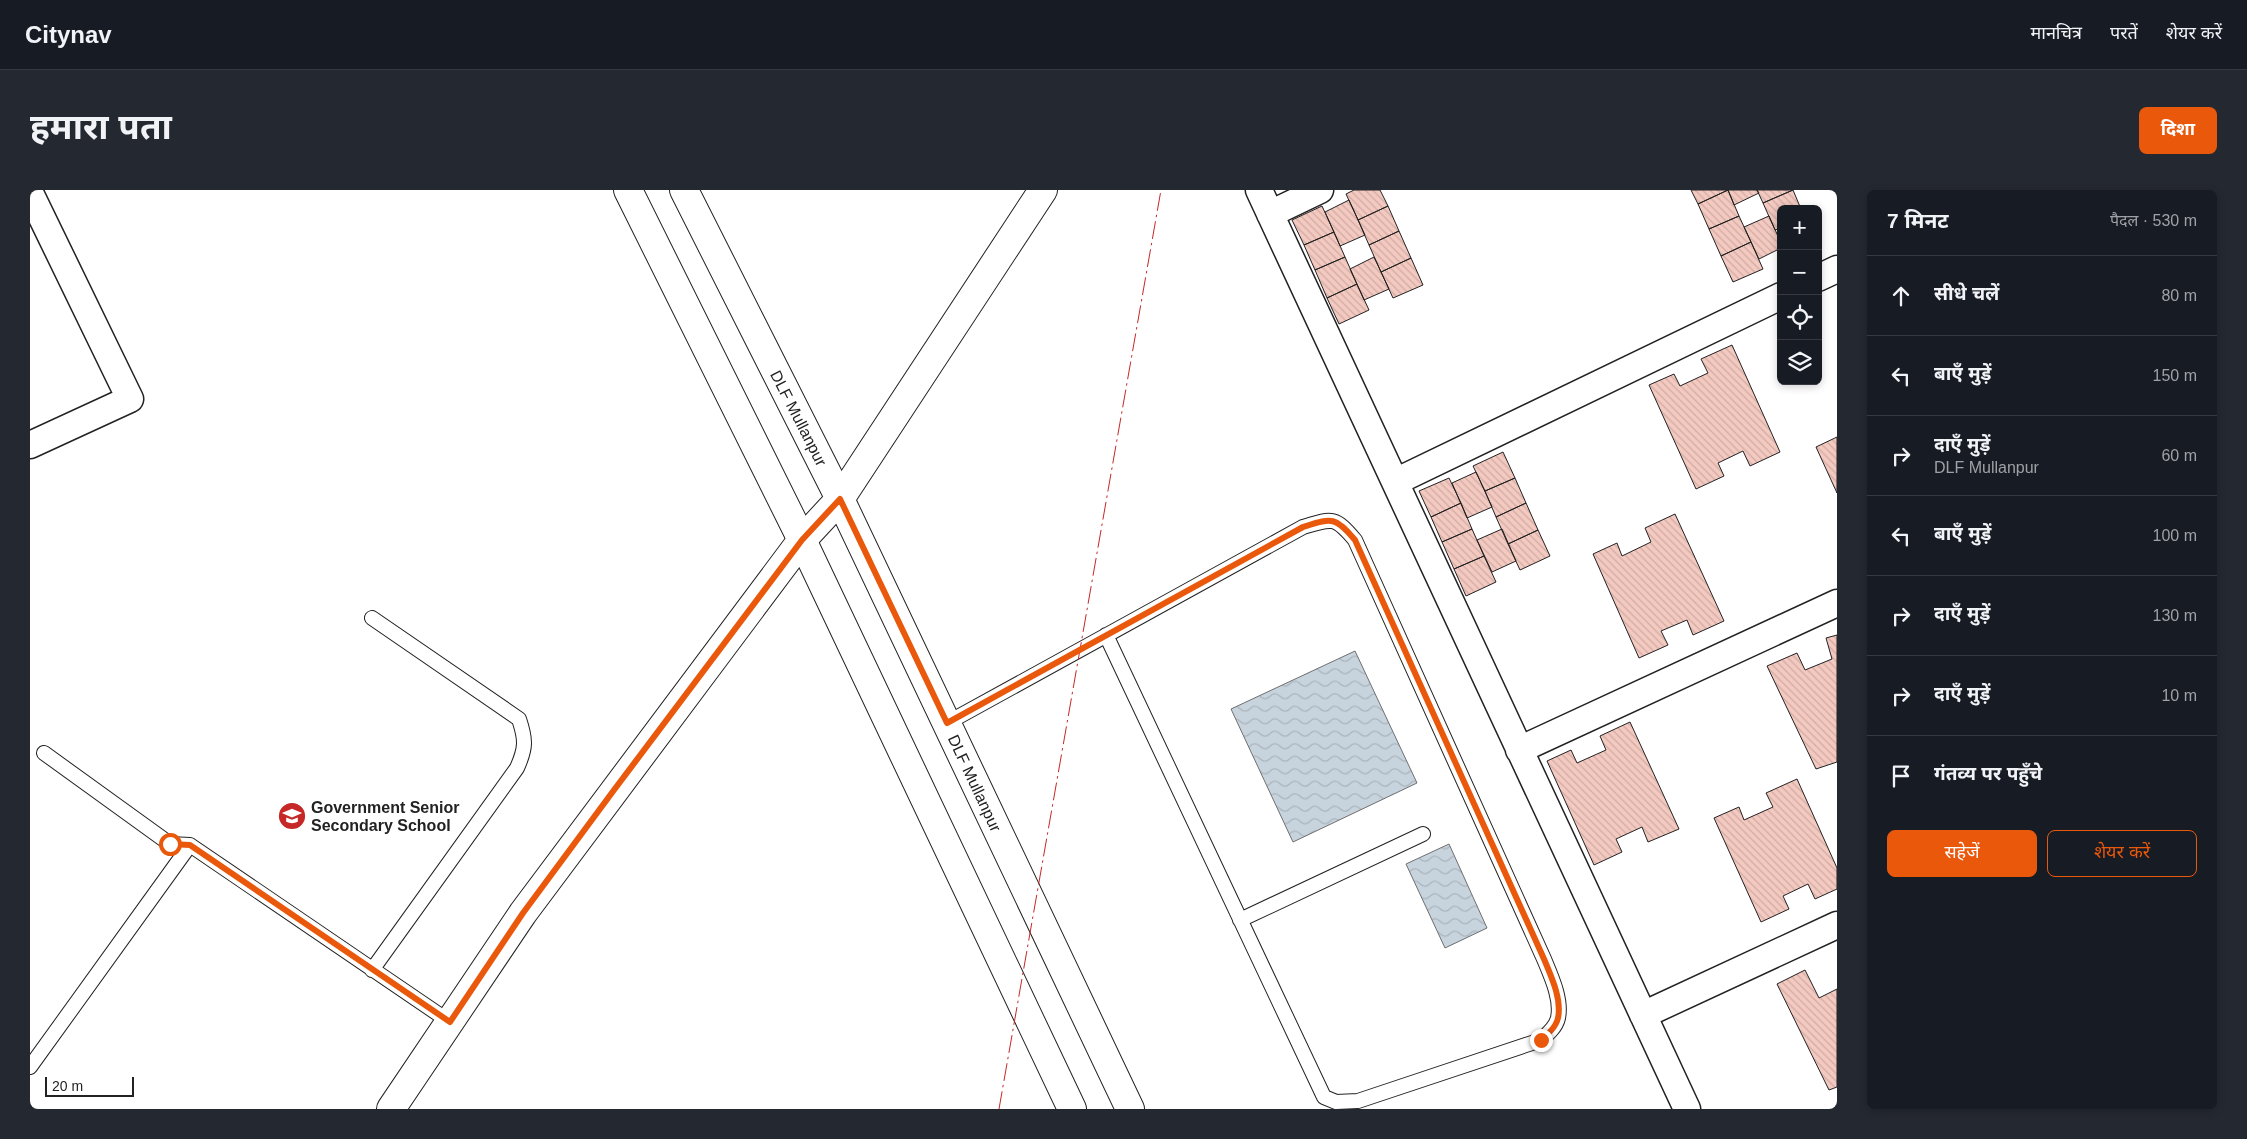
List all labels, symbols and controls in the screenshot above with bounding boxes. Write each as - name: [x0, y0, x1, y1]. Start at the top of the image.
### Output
- text: Citynav: [25, 21, 112, 48]
- text: मानचित्र: [2030, 23, 2082, 43]
- text: परतें: [2110, 23, 2138, 43]
- text: शेयर करें: [2166, 23, 2222, 43]
- text: हमारा पता: [30, 107, 172, 146]
- button: दिशा: [2139, 107, 2217, 154]
- map controls: [1777, 205, 1822, 385]
- button: +: [1777, 205, 1822, 250]
- text: 7 मिनट: [1887, 209, 1949, 232]
- text: पैदल · 530 m: [2110, 212, 2197, 229]
- button: −: [1777, 250, 1822, 295]
- icon: ahead: [1887, 282, 1915, 310]
- text: सीधे चलें: [1934, 283, 1999, 304]
- text: 80 m: [2161, 287, 2197, 304]
- button: locate: [1777, 295, 1822, 340]
- button: layers: [1777, 340, 1822, 385]
- icon: left: [1887, 362, 1915, 390]
- text: बाएँ मुड़ें: [1934, 363, 1991, 384]
- text: 150 m: [2153, 367, 2197, 384]
- street label: DLF Mullanpur: [767, 368, 830, 469]
- text: दाएँ मुड़ें: [1934, 434, 1990, 455]
- icon: right: [1887, 442, 1915, 470]
- text: 60 m: [2161, 447, 2197, 464]
- text: DLF Mullanpur: [1934, 459, 2039, 476]
- icon: left: [1887, 522, 1915, 550]
- text: बाएँ मुड़ें: [1934, 523, 1991, 544]
- text: 100 m: [2153, 527, 2197, 544]
- icon: right: [1887, 602, 1915, 630]
- text: दाएँ मुड़ें: [1934, 603, 1990, 624]
- text: 130 m: [2153, 607, 2197, 624]
- icon: right: [1887, 682, 1915, 710]
- text: दाएँ मुड़ें: [1934, 683, 1990, 704]
- text: 10 m: [2161, 687, 2197, 704]
- street label: DLF Mullanpur: [945, 732, 1005, 835]
- icon: arrive: [1887, 762, 1915, 790]
- text: गंतव्य पर पहुँचे: [1934, 763, 2042, 784]
- place label: Government Senior Secondary School: [311, 799, 459, 834]
- school or university icon: Government Senior Secondary School: [277, 801, 307, 831]
- button: सहेजें: [1887, 830, 2037, 877]
- button: शेयर करें: [2047, 830, 2197, 877]
- route start: [159, 833, 182, 856]
- route end: [1530, 1029, 1553, 1052]
- scale bar: [45, 1074, 134, 1097]
- text: 20 m: [52, 1078, 83, 1094]

